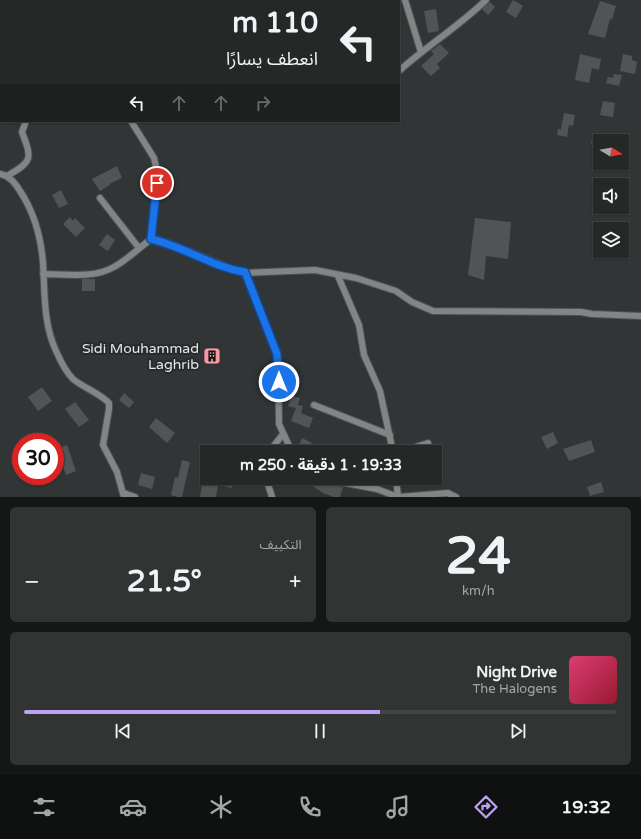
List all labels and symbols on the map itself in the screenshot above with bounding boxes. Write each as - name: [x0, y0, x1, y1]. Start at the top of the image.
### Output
- north arrow: [593, 134, 629, 170]
- pin: [140, 166, 174, 200]
- place label: Sidi Mouhammad Laghrib: [82, 340, 199, 373]
- building icon: Sidi Mouhammad Laghrib: [202, 346, 222, 366]
- position arrow: [258, 361, 300, 403]
- speed limit sign: 30: [12, 433, 64, 485]

